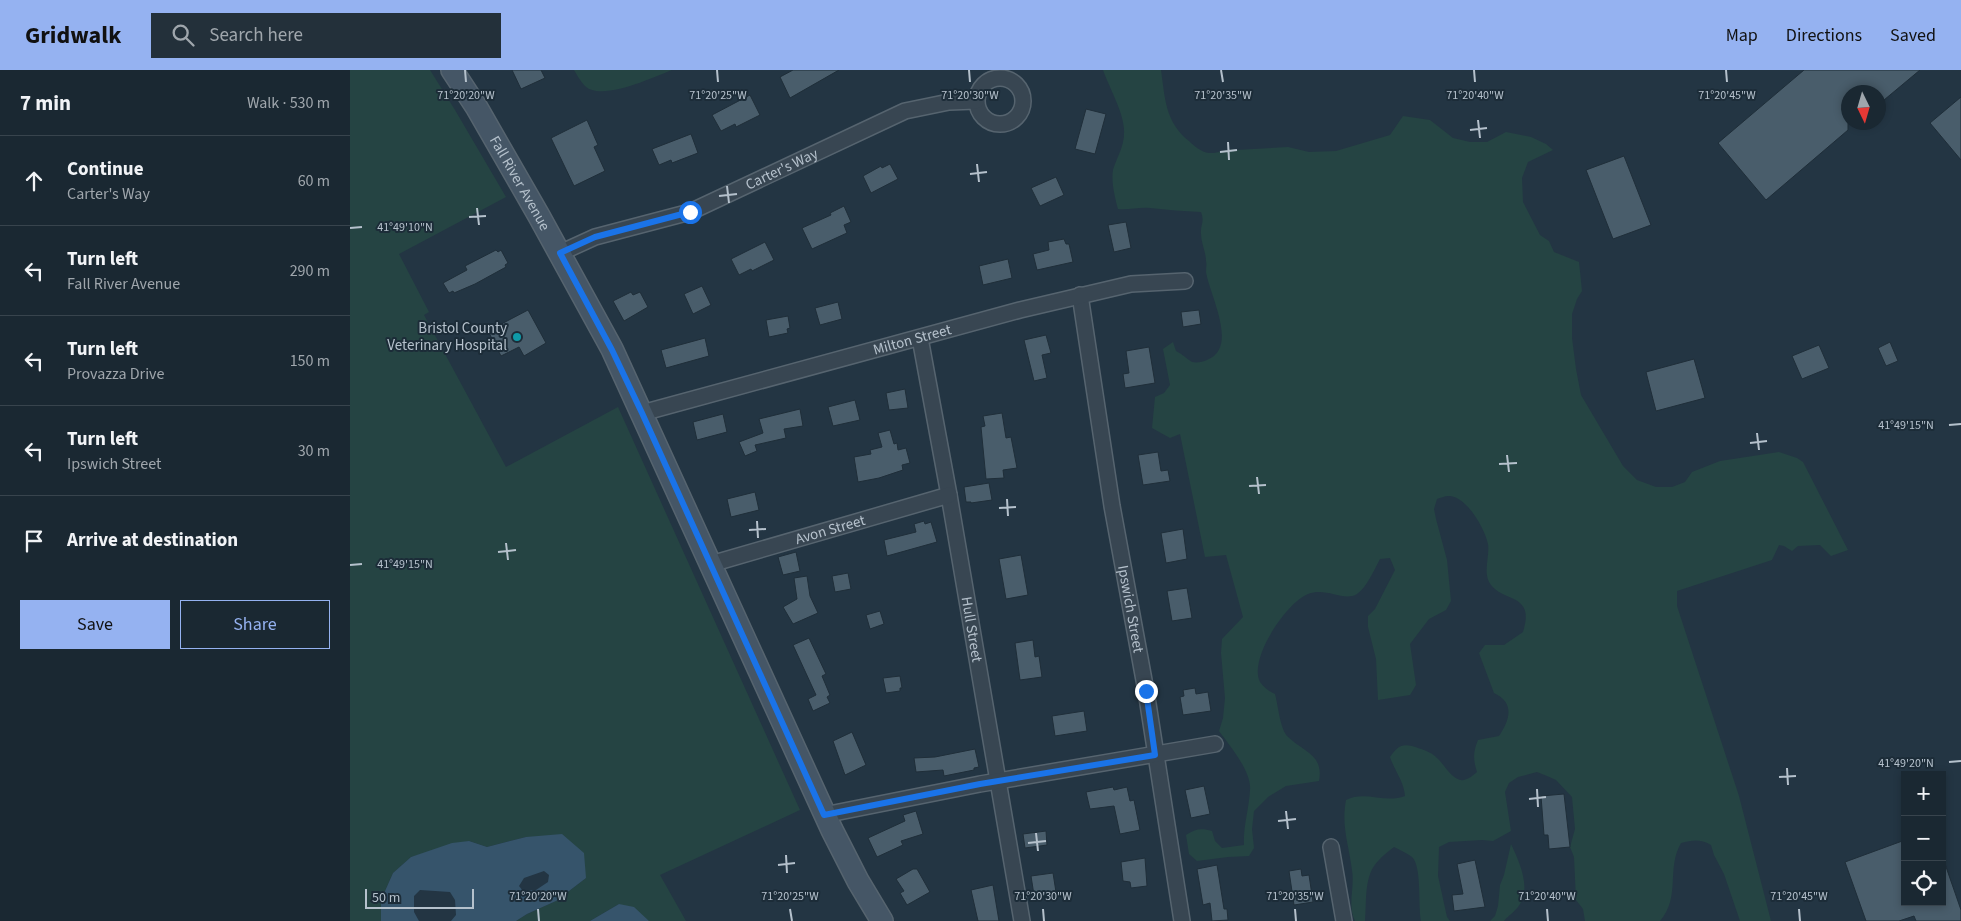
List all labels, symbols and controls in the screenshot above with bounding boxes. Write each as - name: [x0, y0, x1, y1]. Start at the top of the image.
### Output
- search box: [151, 13, 501, 58]
- text: Gridwalk: [25, 18, 121, 53]
- icon: search: [169, 21, 197, 49]
- text: Search here: [209, 22, 303, 49]
- text: Map: [1726, 23, 1758, 48]
- text: Directions: [1786, 23, 1862, 48]
- text: Saved: [1890, 23, 1936, 48]
- north arrow: [1841, 85, 1886, 130]
- text: 71°20'20"W: [437, 87, 495, 104]
- text: 71°20'25"W: [689, 87, 747, 104]
- text: 71°20'30"W: [941, 87, 999, 104]
- text: 71°20'35"W: [1194, 87, 1252, 104]
- text: 71°20'40"W: [1446, 87, 1504, 104]
- text: 71°20'45"W: [1698, 87, 1756, 104]
- text: 7 min: [20, 88, 71, 118]
- text: Walk · 530 m: [247, 92, 330, 114]
- street label: Fall River Avenue: [484, 132, 555, 235]
- street label: Carter's Way: [742, 143, 822, 195]
- text: Continue: [67, 156, 144, 183]
- icon: ahead: [20, 167, 48, 195]
- text: 60 m: [298, 170, 330, 192]
- text: Carter's Way: [67, 183, 150, 205]
- route start: [679, 201, 702, 224]
- text: 41°49'10"N: [377, 219, 433, 236]
- text: Turn left: [67, 246, 138, 273]
- icon: left: [20, 257, 48, 285]
- text: 290 m: [290, 260, 330, 282]
- text: Fall River Avenue: [67, 273, 180, 295]
- place label: Bristol County Veterinary Hospital: [387, 318, 507, 356]
- street label: Milton Street: [871, 319, 954, 361]
- marker: Bristol County Veterinary Hospital: [511, 331, 523, 343]
- text: Turn left: [67, 336, 138, 363]
- icon: left: [20, 347, 48, 375]
- text: 150 m: [290, 350, 330, 372]
- text: Provazza Drive: [67, 363, 164, 385]
- text: 41°49'15"N: [1878, 417, 1934, 434]
- text: Turn left: [67, 426, 138, 453]
- icon: left: [20, 437, 48, 465]
- text: 30 m: [298, 440, 330, 462]
- text: Ipswich Street: [67, 453, 161, 475]
- street label: Avon Street: [793, 510, 868, 550]
- icon: arrive: [20, 527, 48, 555]
- text: Arrive at destination: [67, 527, 238, 554]
- text: 41°49'15"N: [377, 556, 433, 573]
- street label: Ipswich Street: [1112, 563, 1149, 654]
- street label: Hull Street: [956, 595, 987, 664]
- button: Save: [20, 600, 170, 649]
- button: Share: [180, 600, 330, 649]
- route end: [1135, 680, 1158, 703]
- text: 41°49'20"N: [1878, 755, 1934, 772]
- map controls: [1901, 771, 1946, 906]
- button: +: [1901, 771, 1946, 816]
- button: −: [1901, 816, 1946, 861]
- button: locate: [1901, 861, 1946, 906]
- scale bar: [365, 886, 474, 909]
- text: 50 m: [372, 888, 400, 908]
- text: 71°20'20"W: [509, 888, 567, 905]
- text: 71°20'25"W: [761, 888, 819, 905]
- text: 71°20'30"W: [1014, 888, 1072, 905]
- text: 71°20'35"W: [1266, 888, 1324, 905]
- text: 71°20'40"W: [1518, 888, 1576, 905]
- text: 71°20'45"W: [1770, 888, 1828, 905]

